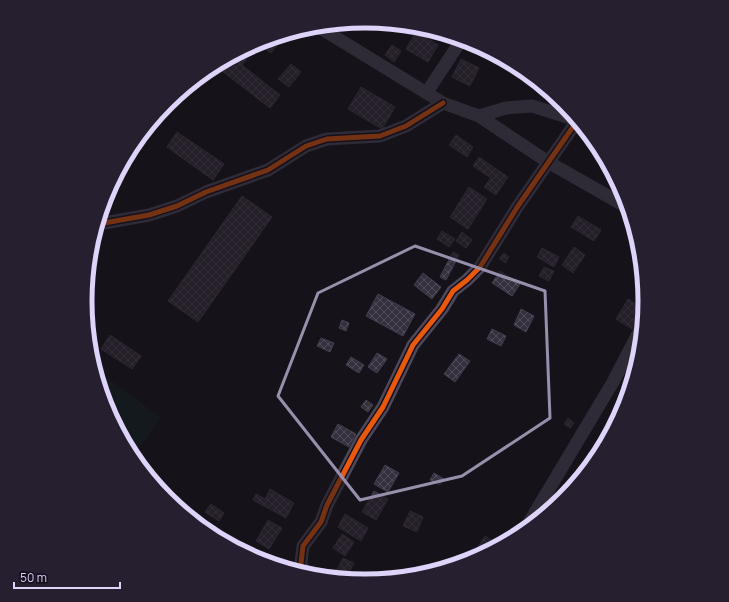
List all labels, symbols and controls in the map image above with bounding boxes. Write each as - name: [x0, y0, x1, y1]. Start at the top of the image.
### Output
- scale bar: [14, 564, 120, 590]
- text: 50 m: [20, 569, 47, 586]

